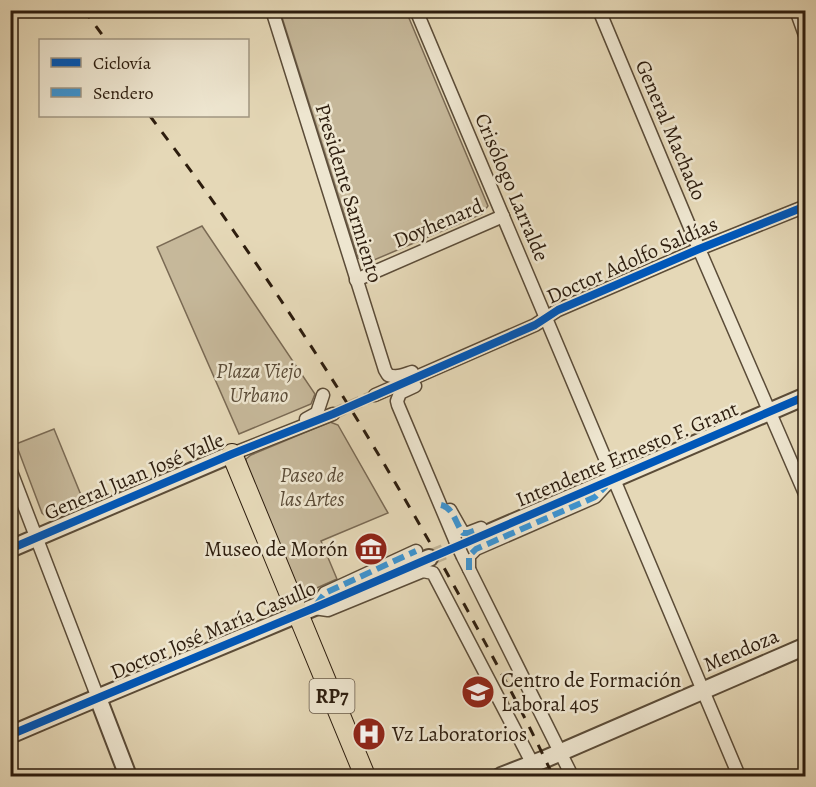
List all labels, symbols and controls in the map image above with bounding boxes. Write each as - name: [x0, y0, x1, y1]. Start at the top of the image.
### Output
- legend: [39, 39, 249, 117]
- text: Ciclovía: [93, 51, 152, 75]
- street label: General Machado: [629, 56, 713, 204]
- text: Sendero: [93, 81, 154, 105]
- street label: Presidente Sarmiento: [308, 100, 390, 286]
- street label: Crisólogo Larralde: [468, 109, 556, 265]
- street label: Doyhenard: [389, 191, 488, 255]
- street label: Doctor Adolfo Saldías: [542, 210, 722, 310]
- park label: Plaza Viejo Urbano: [216, 357, 302, 409]
- street label: Intendente Ernesto F. Grant: [512, 394, 742, 514]
- street label: General Juan José Valle: [40, 425, 228, 527]
- park label: Paseo de las Artes: [280, 461, 344, 513]
- museum icon: Museo de Morón: [353, 531, 389, 567]
- place label: Museo de Morón: [204, 535, 348, 563]
- street label: Doctor José María Casullo: [106, 574, 320, 686]
- street label: Mendoza: [699, 622, 783, 678]
- place label: Centro de Formación Laboral 405: [501, 666, 681, 718]
- school or university icon: Centro de Formación Laboral 405: [460, 674, 496, 710]
- road number: RP7: [310, 679, 354, 713]
- hospital icon: Vz Laboratorios: [351, 716, 387, 752]
- place label: Vz Laboratorios: [391, 720, 527, 748]

